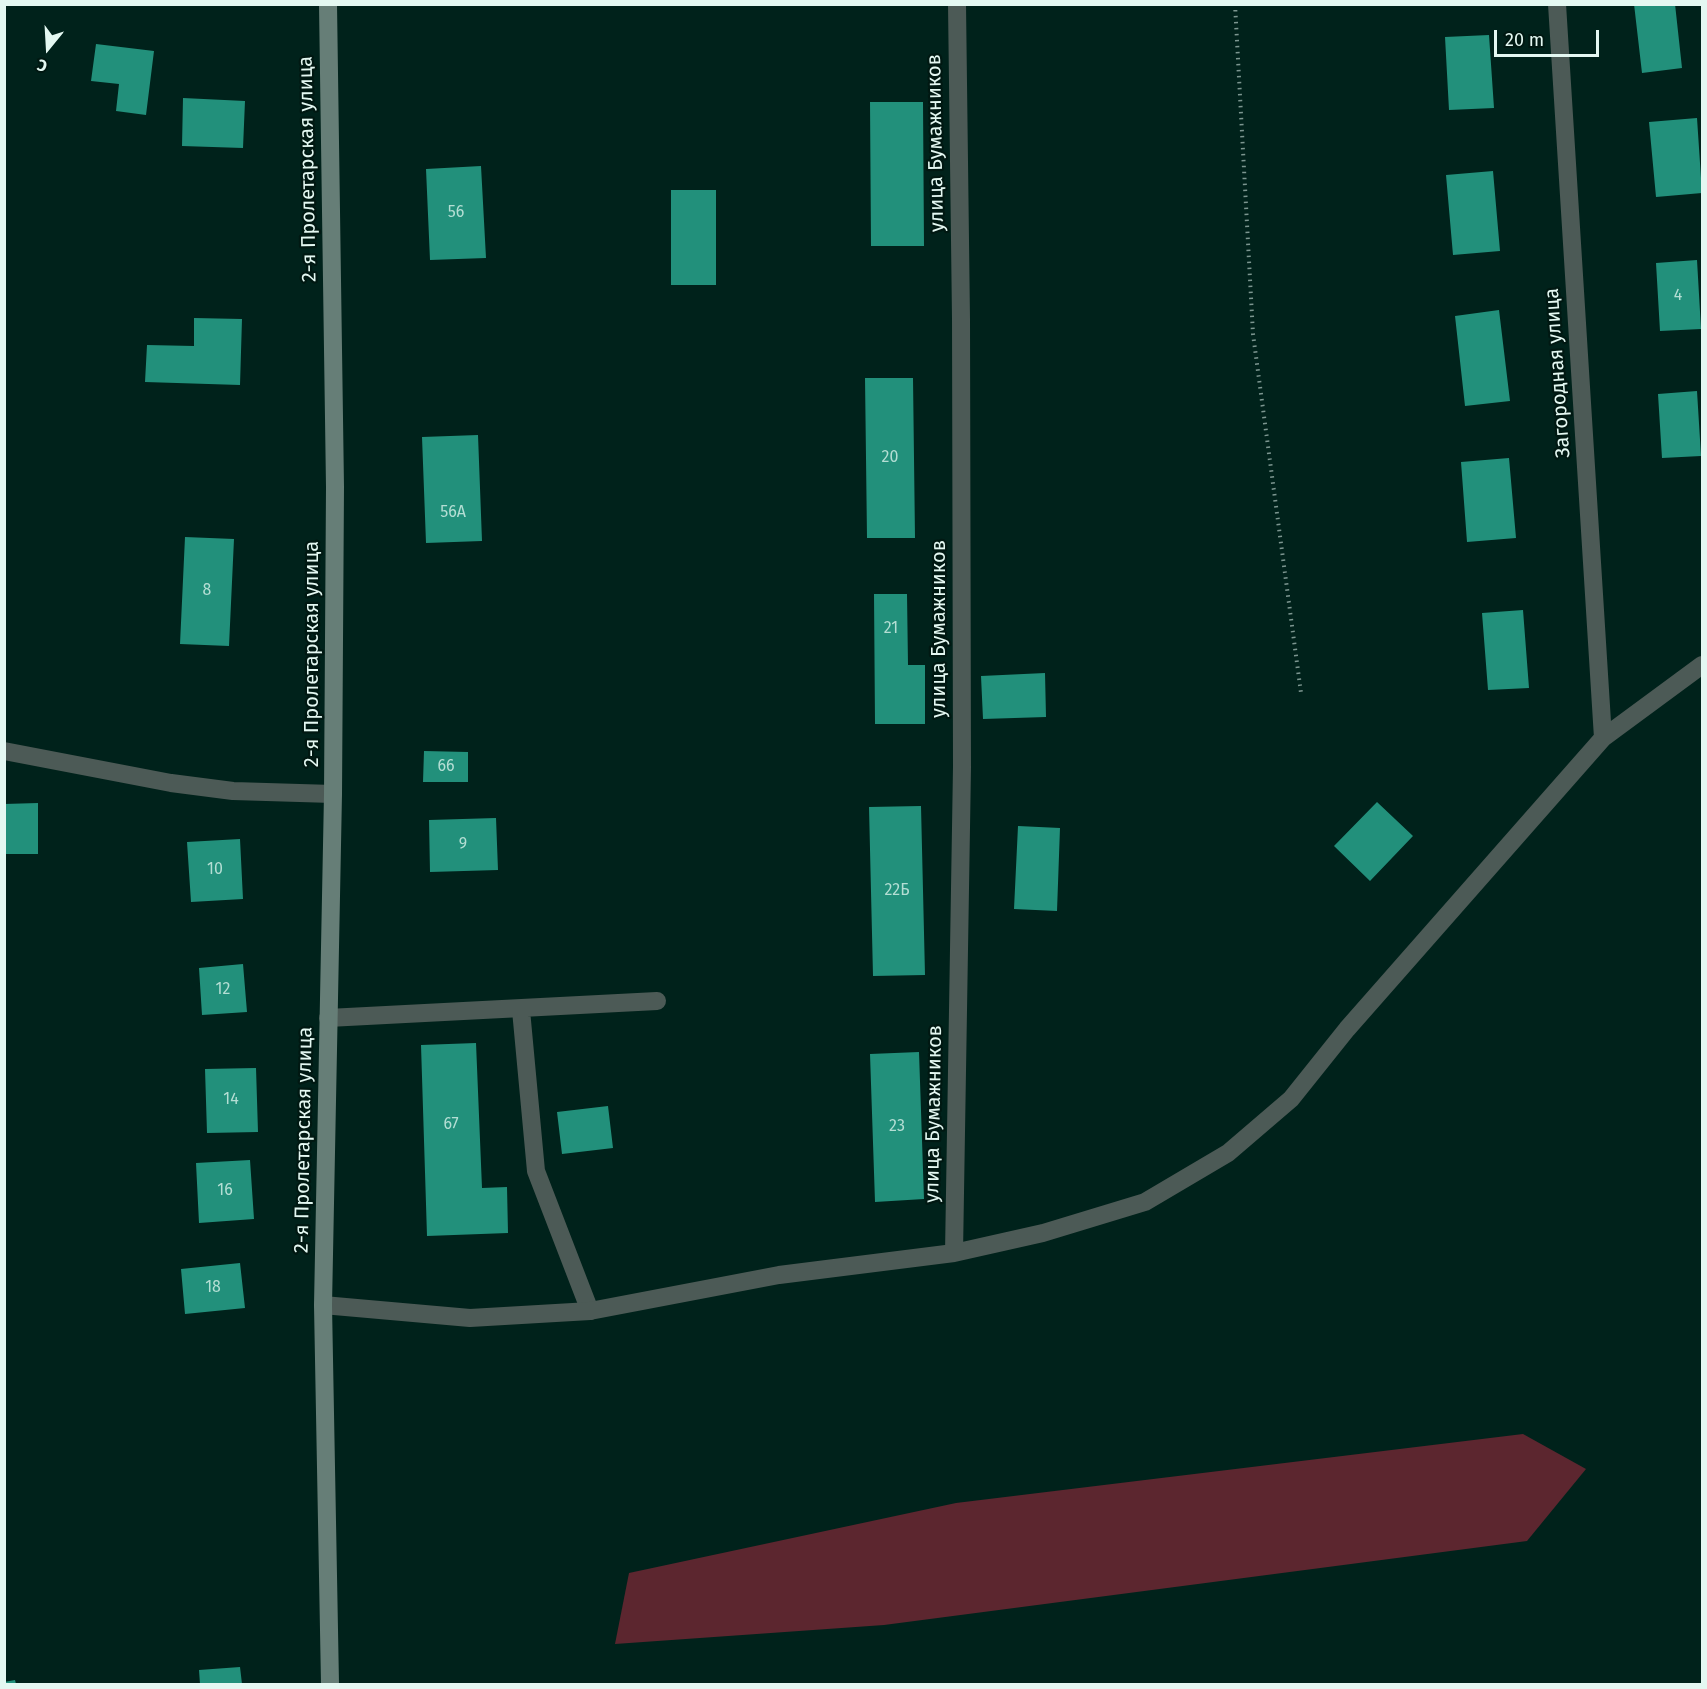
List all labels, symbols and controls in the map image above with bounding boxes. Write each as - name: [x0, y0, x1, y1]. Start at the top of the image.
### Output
- north arrow: [18, 18, 78, 78]
- scale bar: [1497, 18, 1602, 56]
- text: 20 m: [1505, 29, 1544, 51]
- street label: улица Бумажников: [922, 54, 950, 232]
- text: С: [35, 55, 50, 76]
- street label: 2-я Пролетарская улица: [294, 56, 322, 282]
- house number: 56: [448, 203, 464, 223]
- house number: 4: [1674, 286, 1682, 306]
- street label: Загородная улица: [1540, 287, 1576, 459]
- house number: 20: [882, 448, 898, 468]
- house number: 56А: [440, 503, 466, 523]
- street label: улица Бумажников: [927, 540, 951, 718]
- street label: 2-я Пролетарская улица: [300, 541, 324, 767]
- house number: 8: [203, 581, 211, 601]
- house number: 21: [884, 619, 898, 639]
- house number: 66: [437, 757, 455, 777]
- house number: 9: [459, 835, 467, 855]
- house number: 10: [207, 860, 223, 880]
- house number: 22Б: [884, 881, 910, 901]
- house number: 12: [216, 980, 230, 1000]
- street label: улица Бумажников: [920, 1025, 948, 1203]
- street label: 2-я Пролетарская улица: [290, 1027, 318, 1253]
- house number: 14: [223, 1090, 239, 1110]
- house number: 67: [443, 1115, 459, 1135]
- house number: 23: [889, 1117, 905, 1137]
- house number: 16: [217, 1181, 233, 1201]
- house number: 18: [205, 1278, 221, 1298]

